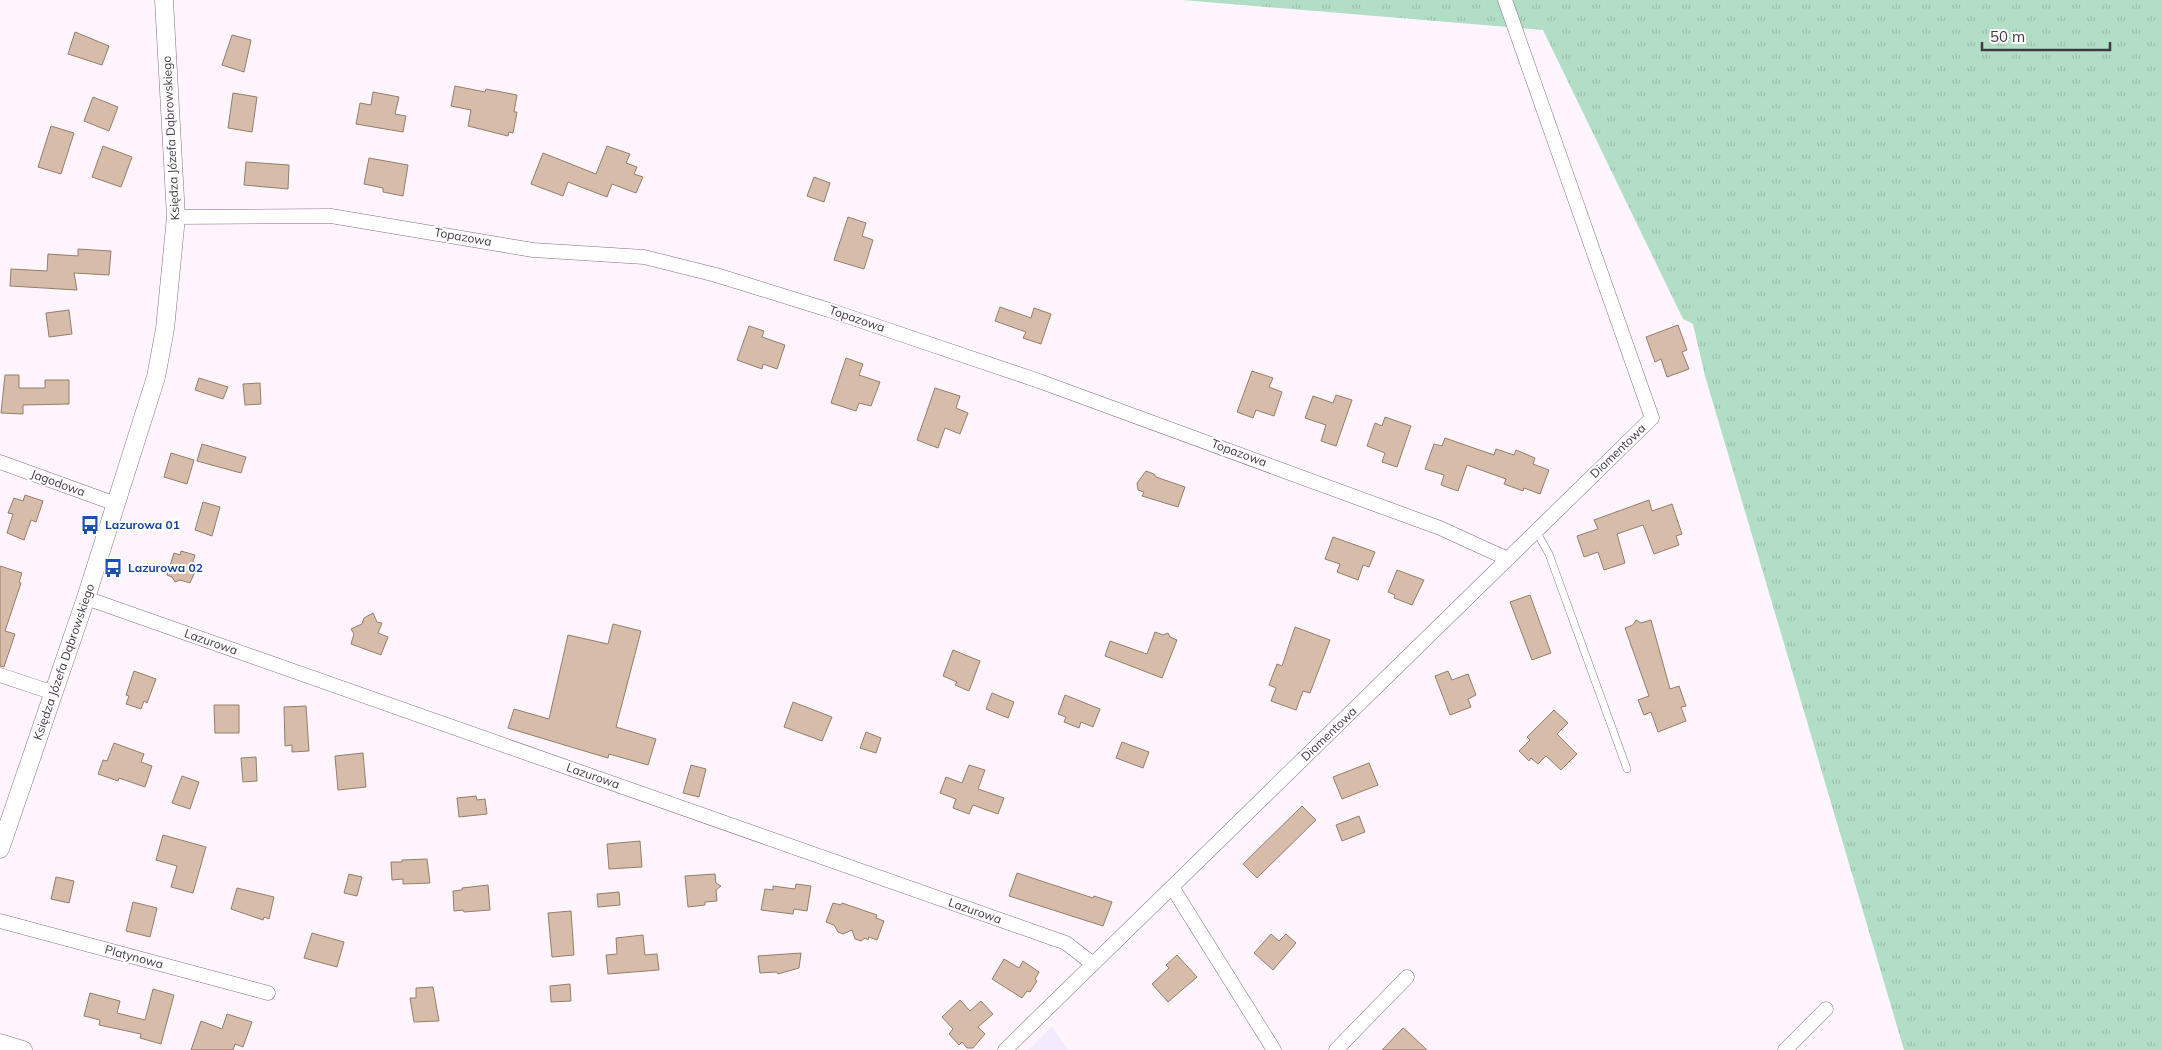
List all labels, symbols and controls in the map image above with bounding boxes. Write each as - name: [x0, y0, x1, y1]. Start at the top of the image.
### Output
- scale bar: [1982, 20, 2110, 52]
- text: 50 m: [1990, 27, 2025, 46]
- street label: Księdza Józefa Dąbrowskiego: [159, 55, 182, 221]
- street label: Topazowa: [433, 224, 493, 249]
- street label: Topazowa: [827, 302, 887, 335]
- street label: Diamentowa: [1587, 420, 1649, 481]
- street label: Topazowa: [1209, 436, 1269, 469]
- street label: Jagodowa: [29, 466, 87, 499]
- bus stop icon: Lazurowa 01: [79, 514, 101, 536]
- place label: Lazurowa 01: [105, 517, 180, 532]
- bus stop icon: Lazurowa 02: [102, 557, 124, 579]
- place label: Lazurowa 02: [128, 560, 203, 575]
- street label: Księdza Józefa Dąbrowskiego: [30, 581, 97, 742]
- street label: Lazurowa: [183, 625, 240, 658]
- street label: Diamentowa: [1298, 703, 1360, 764]
- street label: Lazurowa: [565, 759, 622, 792]
- street label: Lazurowa: [947, 894, 1004, 927]
- street label: Platynowa: [103, 942, 165, 972]

